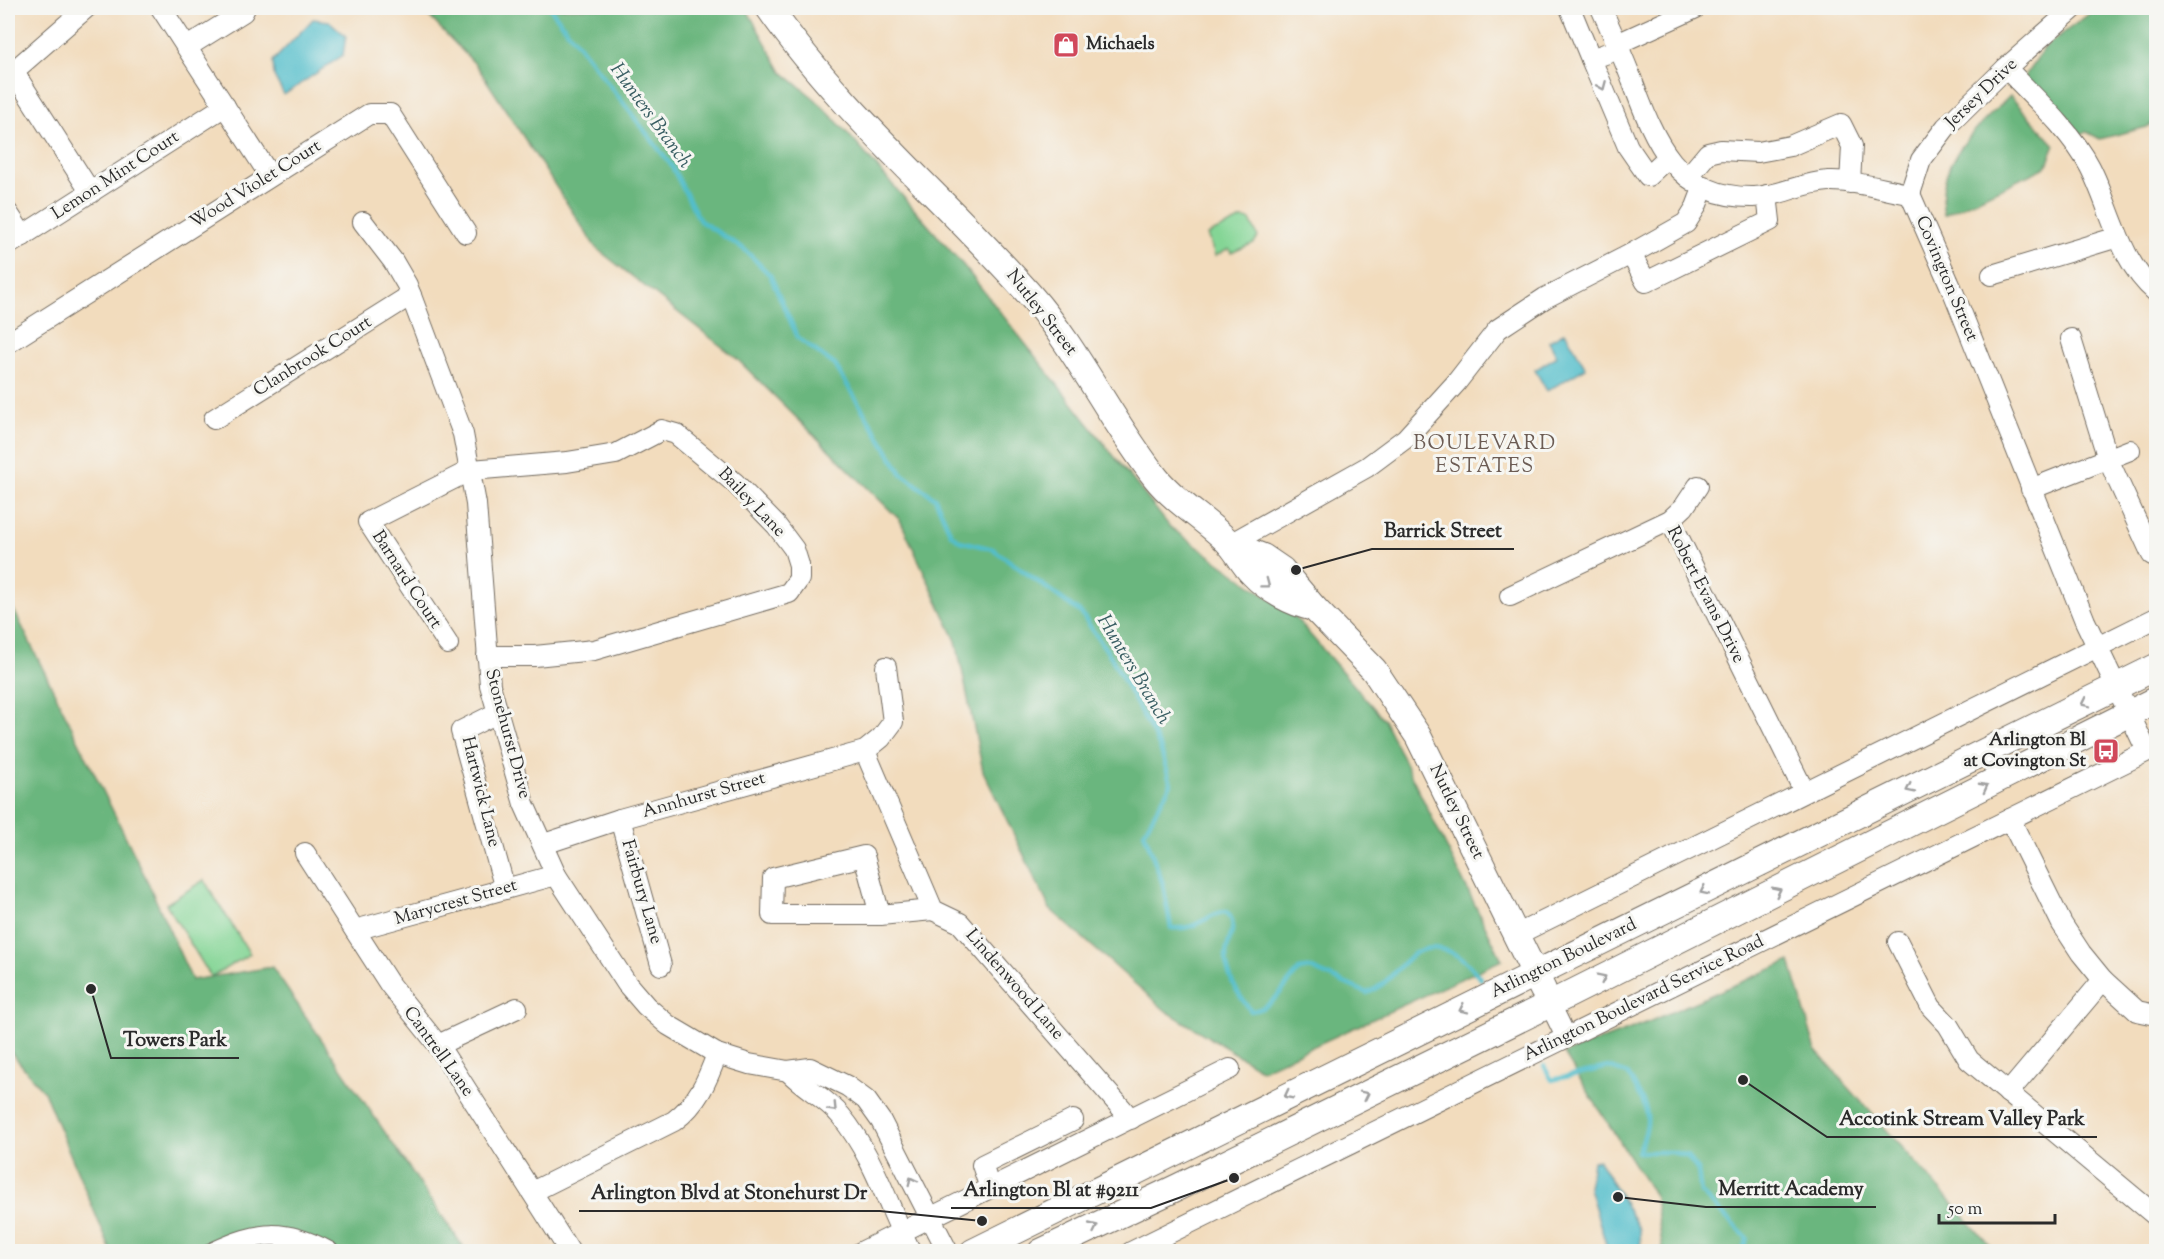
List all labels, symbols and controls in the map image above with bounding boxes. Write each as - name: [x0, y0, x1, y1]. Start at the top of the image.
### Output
- shop icon: Michaels: [1051, 30, 1081, 60]
- place label: Michaels: [1086, 32, 1155, 58]
- street label: Jersey Drive: [1939, 53, 2024, 136]
- water label: Hunters Branch: [602, 57, 698, 175]
- one-way arrow: [1595, 80, 1607, 91]
- street label: Lemon Mint Court: [47, 125, 185, 227]
- street label: Wood Violet Court: [185, 134, 327, 236]
- street label: Covington Street: [1908, 212, 1984, 346]
- street label: Nutley Street: [999, 264, 1083, 362]
- street label: Clanbrook Court: [249, 310, 377, 404]
- district label: BOULEVARD ESTATES: [1413, 430, 1557, 482]
- street label: Bailey Lane: [711, 462, 791, 544]
- callout: Barrick Street: [1372, 511, 1514, 549]
- text: Barrick Street: [1384, 518, 1502, 547]
- street label: Robert Evans Drive: [1659, 522, 1751, 668]
- street label: Barnard Court: [364, 526, 448, 634]
- one-way arrow: [1259, 577, 1270, 588]
- water label: Hunters Branch: [1089, 609, 1177, 731]
- street label: Stonehurst Drive: [477, 666, 537, 802]
- one-way arrow: [2081, 695, 2092, 707]
- place label: Arlington Bl at Covington St: [1963, 728, 2087, 775]
- street label: Hartwick Lane: [454, 734, 506, 850]
- bus stop icon: Arlington Bl at Covington St: [2091, 736, 2121, 766]
- street label: Nutley Street: [1422, 760, 1490, 864]
- street label: Annhurst Street: [639, 766, 769, 826]
- one-way arrow: [1906, 782, 1917, 793]
- one-way arrow: [1978, 783, 1988, 794]
- street label: Fairbury Lane: [614, 837, 668, 947]
- street label: Marycrest Street: [391, 873, 521, 933]
- one-way arrow: [1699, 883, 1710, 895]
- one-way arrow: [1770, 887, 1781, 898]
- street label: Arlington Boulevard: [1487, 912, 1641, 1006]
- street label: Lindenwood Lane: [958, 924, 1070, 1046]
- street label: Arlington Boulevard Service Road: [1519, 929, 1769, 1069]
- one-way arrow: [1595, 973, 1606, 985]
- street label: Cantrell Lane: [396, 1001, 480, 1103]
- one-way arrow: [1459, 1001, 1470, 1013]
- callout: Towers Park: [111, 1020, 239, 1058]
- text: Towers Park: [123, 1027, 227, 1056]
- one-way arrow: [1284, 1088, 1295, 1099]
- one-way arrow: [1359, 1091, 1369, 1102]
- callout: Accotink Stream Valley Park: [1827, 1099, 2097, 1137]
- one-way arrow: [826, 1101, 837, 1111]
- text: Accotink Stream Valley Park: [1839, 1106, 2085, 1135]
- callout: Merritt Academy: [1706, 1169, 1876, 1207]
- callout: Arlington Bl at #9211: [951, 1170, 1151, 1208]
- callout: Arlington Blvd at Stonehurst Dr: [579, 1173, 880, 1211]
- one-way arrow: [907, 1176, 919, 1187]
- text: Merritt Academy: [1718, 1176, 1864, 1205]
- text: Arlington Bl at #9211: [963, 1177, 1139, 1206]
- text: Arlington Blvd at Stonehurst Dr: [591, 1180, 868, 1209]
- scale bar: [1939, 1187, 2054, 1225]
- text: 50 m: [1947, 1197, 1983, 1223]
- one-way arrow: [1088, 1222, 1099, 1234]

